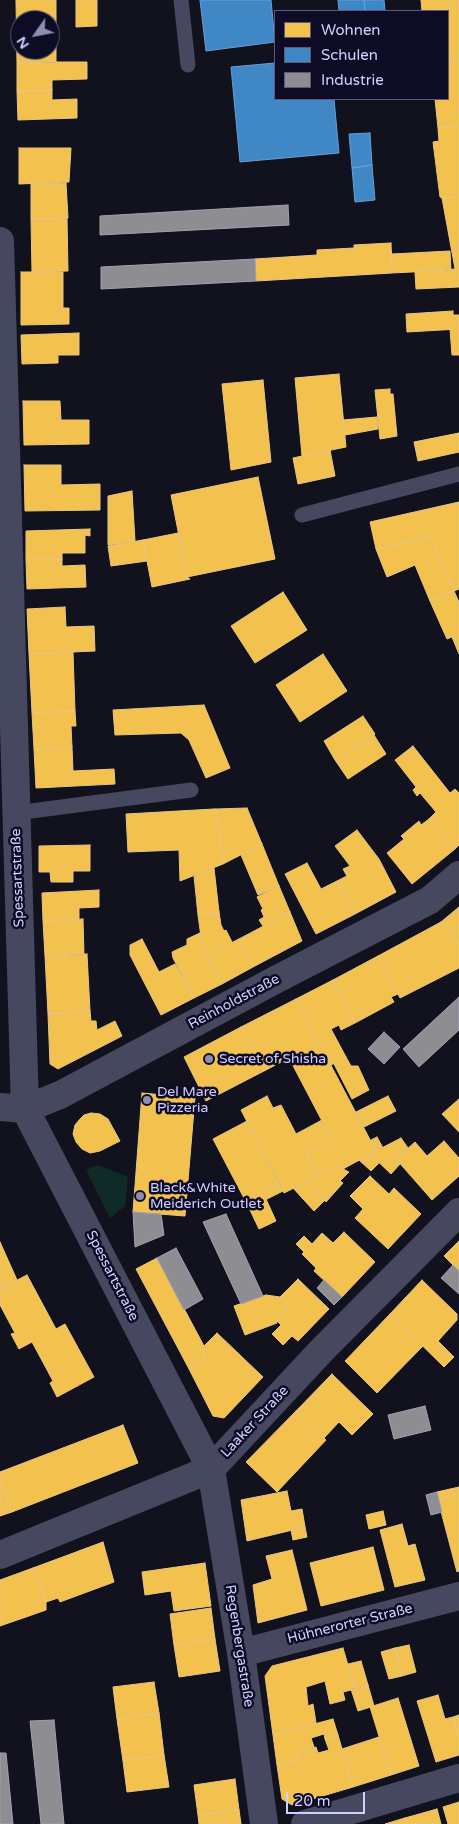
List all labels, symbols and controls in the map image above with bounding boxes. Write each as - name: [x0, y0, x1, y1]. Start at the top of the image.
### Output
- north arrow: [10, 10, 60, 60]
- legend: [274, 10, 449, 100]
- text: Wohnen: [321, 21, 381, 39]
- text: N: [13, 34, 33, 52]
- text: Schulen: [321, 46, 378, 64]
- text: Industrie: [321, 71, 384, 89]
- street label: Spessartstraße: [8, 828, 28, 928]
- street label: Reinholdstraße: [185, 971, 283, 1033]
- place label: Secret of Shisha: [219, 1051, 326, 1067]
- marker: Secret of Shisha: [203, 1053, 215, 1065]
- place label: Del Mare Pizzeria: [157, 1084, 217, 1116]
- marker: Del Mare Pizzeria: [141, 1094, 153, 1106]
- place label: Black&White Meiderich Outlet: [150, 1180, 262, 1212]
- marker: Black&White Meiderich Outlet: [134, 1190, 146, 1202]
- street label: Spessartstraße: [82, 1228, 142, 1324]
- street label: Laaker Straße: [218, 1383, 292, 1461]
- street label: Regenbergastraße: [221, 1584, 257, 1708]
- street label: Hühnerorter Straße: [286, 1600, 414, 1648]
- scale bar: [289, 1782, 368, 1814]
- text: 20 m: [294, 1792, 331, 1810]

